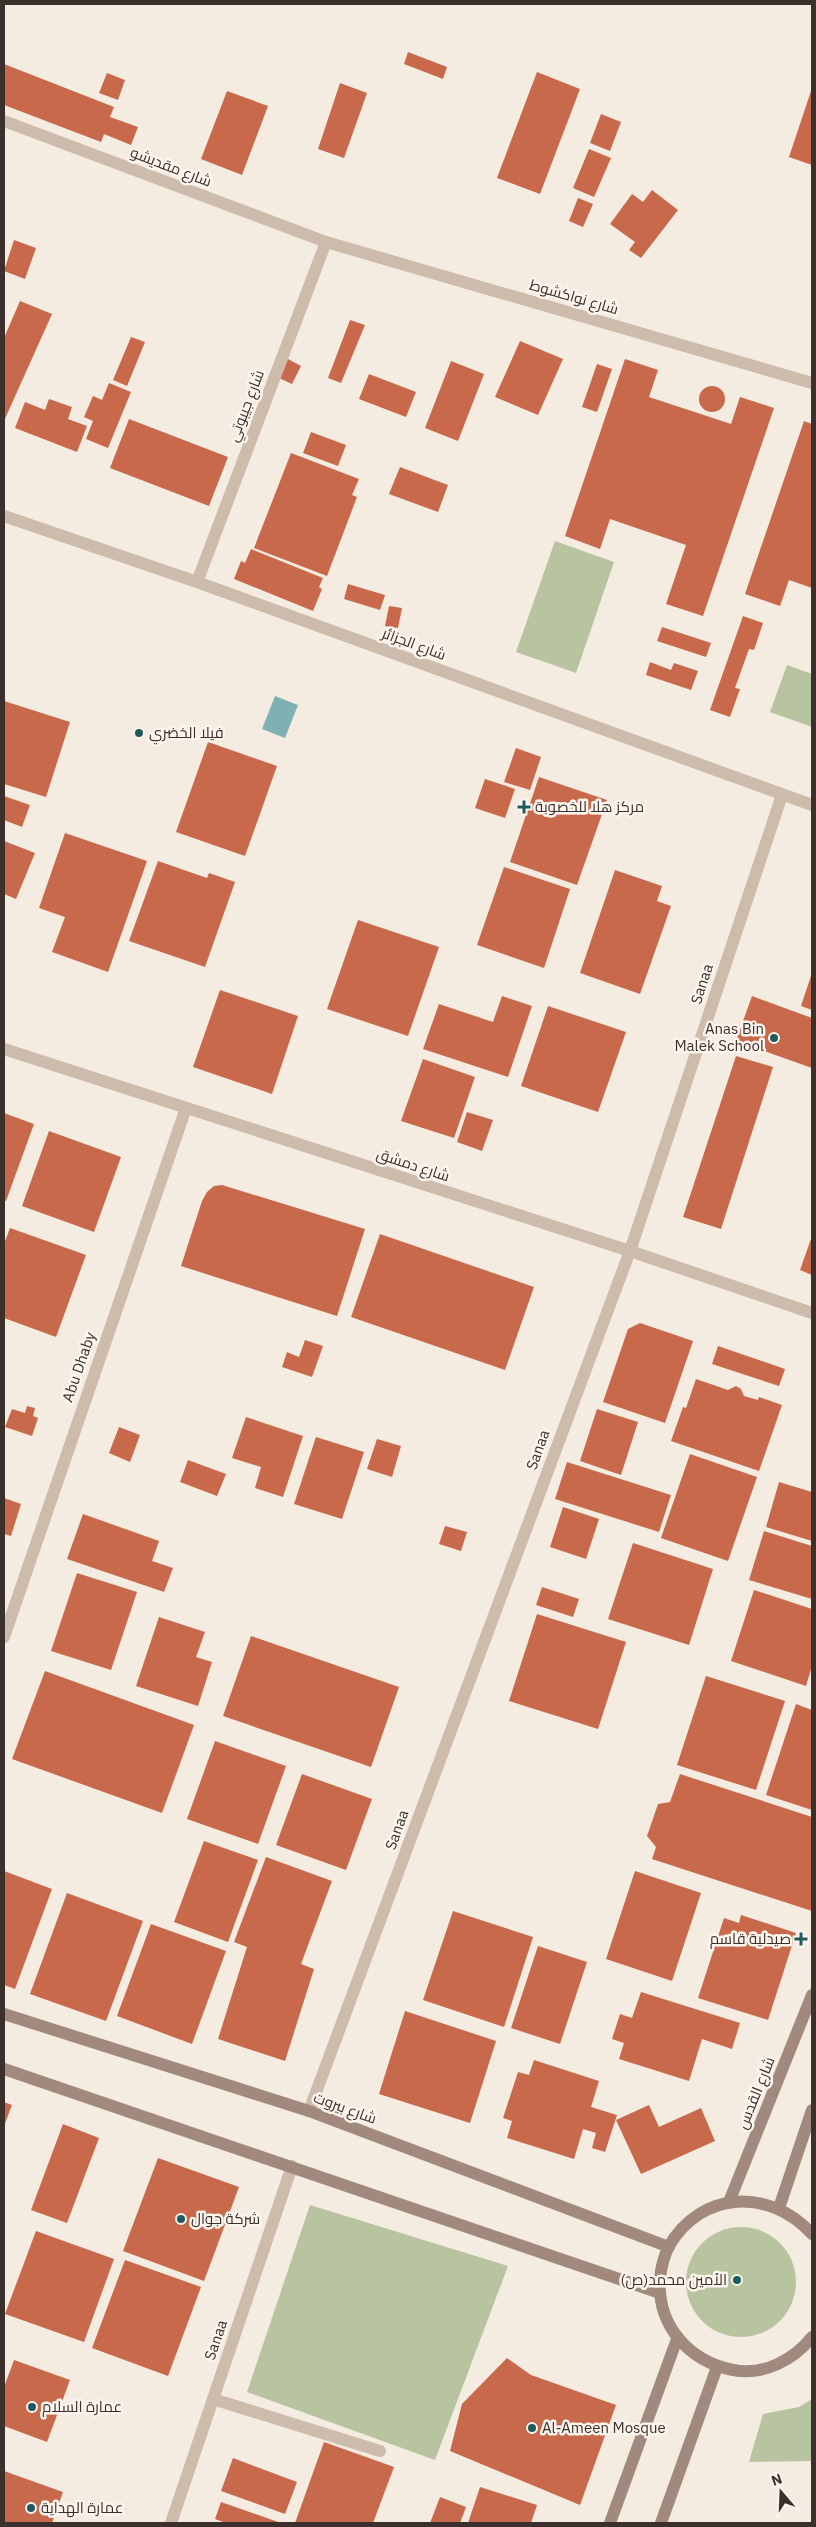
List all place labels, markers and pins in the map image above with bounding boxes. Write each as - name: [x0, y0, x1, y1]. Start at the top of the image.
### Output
- place label: فيلا الخضري: [149, 723, 224, 745]
- marker: فيلا الخضري: [133, 727, 145, 739]
- place label: مركز هلا للخصوبة: [535, 797, 644, 816]
- marker: مركز هلا للخصوبة: [517, 800, 531, 814]
- place label: Anas Bin Malek School: [674, 1019, 764, 1055]
- marker: Anas Bin Malek School: [768, 1032, 780, 1044]
- place label: صيدلية قاسم: [710, 1929, 791, 1949]
- marker: صيدلية قاسم: [795, 1933, 807, 1945]
- place label: شركة جوال: [191, 2209, 260, 2228]
- marker: شركة جوال: [175, 2213, 187, 2225]
- place label: الأمين محمد(ص): [620, 2270, 727, 2290]
- marker: الأمين محمد(ص): [731, 2274, 743, 2286]
- place label: عمارة السلام: [42, 2397, 122, 2417]
- marker: عمارة السلام: [26, 2401, 38, 2413]
- place label: Al-Ameen Mosque: [542, 2418, 666, 2437]
- marker: Al-Ameen Mosque: [526, 2422, 538, 2434]
- place label: عمارة الهداية: [41, 2498, 123, 2518]
- marker: عمارة الهداية: [25, 2502, 37, 2514]

